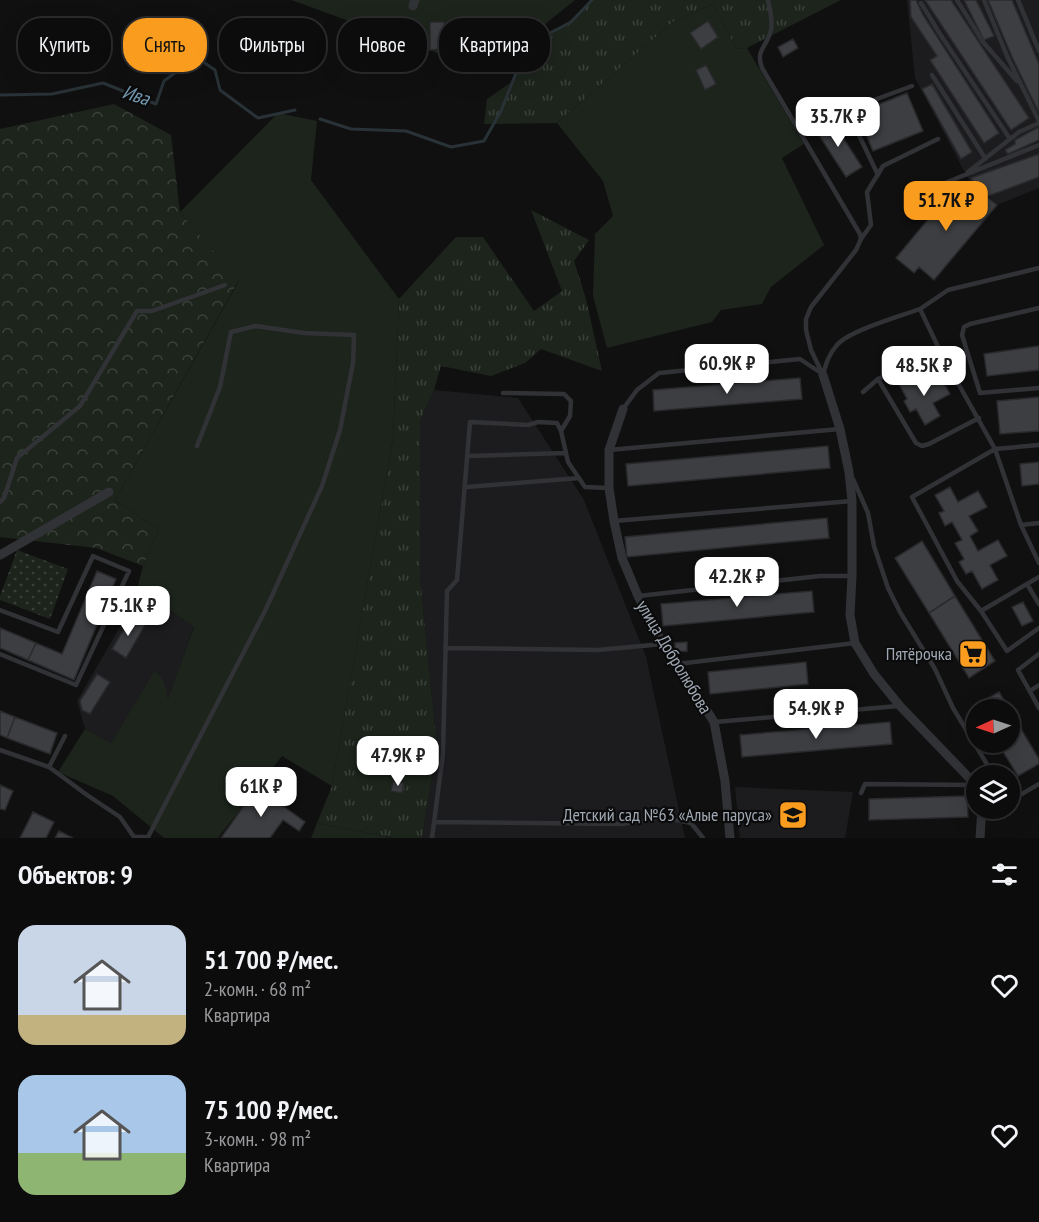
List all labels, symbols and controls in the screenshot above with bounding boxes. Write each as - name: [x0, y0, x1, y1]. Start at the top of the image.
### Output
- chip: Купить: [18, 18, 111, 72]
- chip: Снять: [123, 18, 207, 72]
- chip: Фильтры: [219, 18, 326, 72]
- chip: Новое: [338, 18, 427, 72]
- chip: Квартира: [439, 18, 550, 72]
- water label: Ива: [119, 78, 154, 112]
- pin: 35.7K ₽: [783, 97, 893, 148]
- text: 35.7K ₽: [810, 103, 866, 129]
- pin: 51.7K ₽: [891, 181, 1001, 232]
- text: 51.7K ₽: [918, 187, 974, 213]
- pin: 60.9K ₽: [672, 344, 782, 395]
- pin: 48.5K ₽: [869, 346, 979, 397]
- text: 60.9K ₽: [699, 350, 755, 376]
- text: 48.5K ₽: [896, 352, 952, 378]
- pin: 42.2K ₽: [682, 557, 792, 608]
- text: 42.2K ₽: [709, 563, 765, 589]
- pin: 75.1K ₽: [73, 586, 183, 637]
- text: 75.1K ₽: [100, 592, 156, 618]
- street label: улица Добролюбова: [631, 596, 717, 718]
- supermarket icon: Пятёрочка: [957, 638, 989, 670]
- place label: Пятёрочка: [886, 642, 952, 665]
- pin: 54.9K ₽: [761, 689, 871, 740]
- text: 54.9K ₽: [788, 695, 844, 721]
- north arrow: [966, 699, 1020, 753]
- map controls: [966, 699, 1020, 819]
- pin: 47.9K ₽: [343, 736, 453, 787]
- text: 47.9K ₽: [371, 742, 425, 768]
- button: layers: [966, 765, 1020, 819]
- pin: 61K ₽: [219, 767, 303, 818]
- text: 61K ₽: [240, 773, 282, 799]
- school or university icon: Детский сад №63 «Алые паруса»: [777, 799, 809, 831]
- place label: Детский сад №63 «Алые паруса»: [563, 803, 772, 826]
- text: Объектов: 9: [18, 858, 133, 891]
- icon: filters: [988, 858, 1021, 891]
- text: 51 700 ₽/мес.: [204, 943, 338, 976]
- icon: home: [66, 949, 138, 1021]
- icon: heart: [988, 969, 1021, 1002]
- text: 2-комн. · 68 m²: [204, 976, 311, 1002]
- text: Квартира: [204, 1002, 270, 1028]
- text: 75 100 ₽/мес.: [204, 1093, 338, 1126]
- icon: home: [66, 1099, 138, 1171]
- icon: heart: [988, 1119, 1021, 1152]
- text: 3-комн. · 98 m²: [204, 1126, 311, 1152]
- text: Квартира: [204, 1152, 270, 1178]

